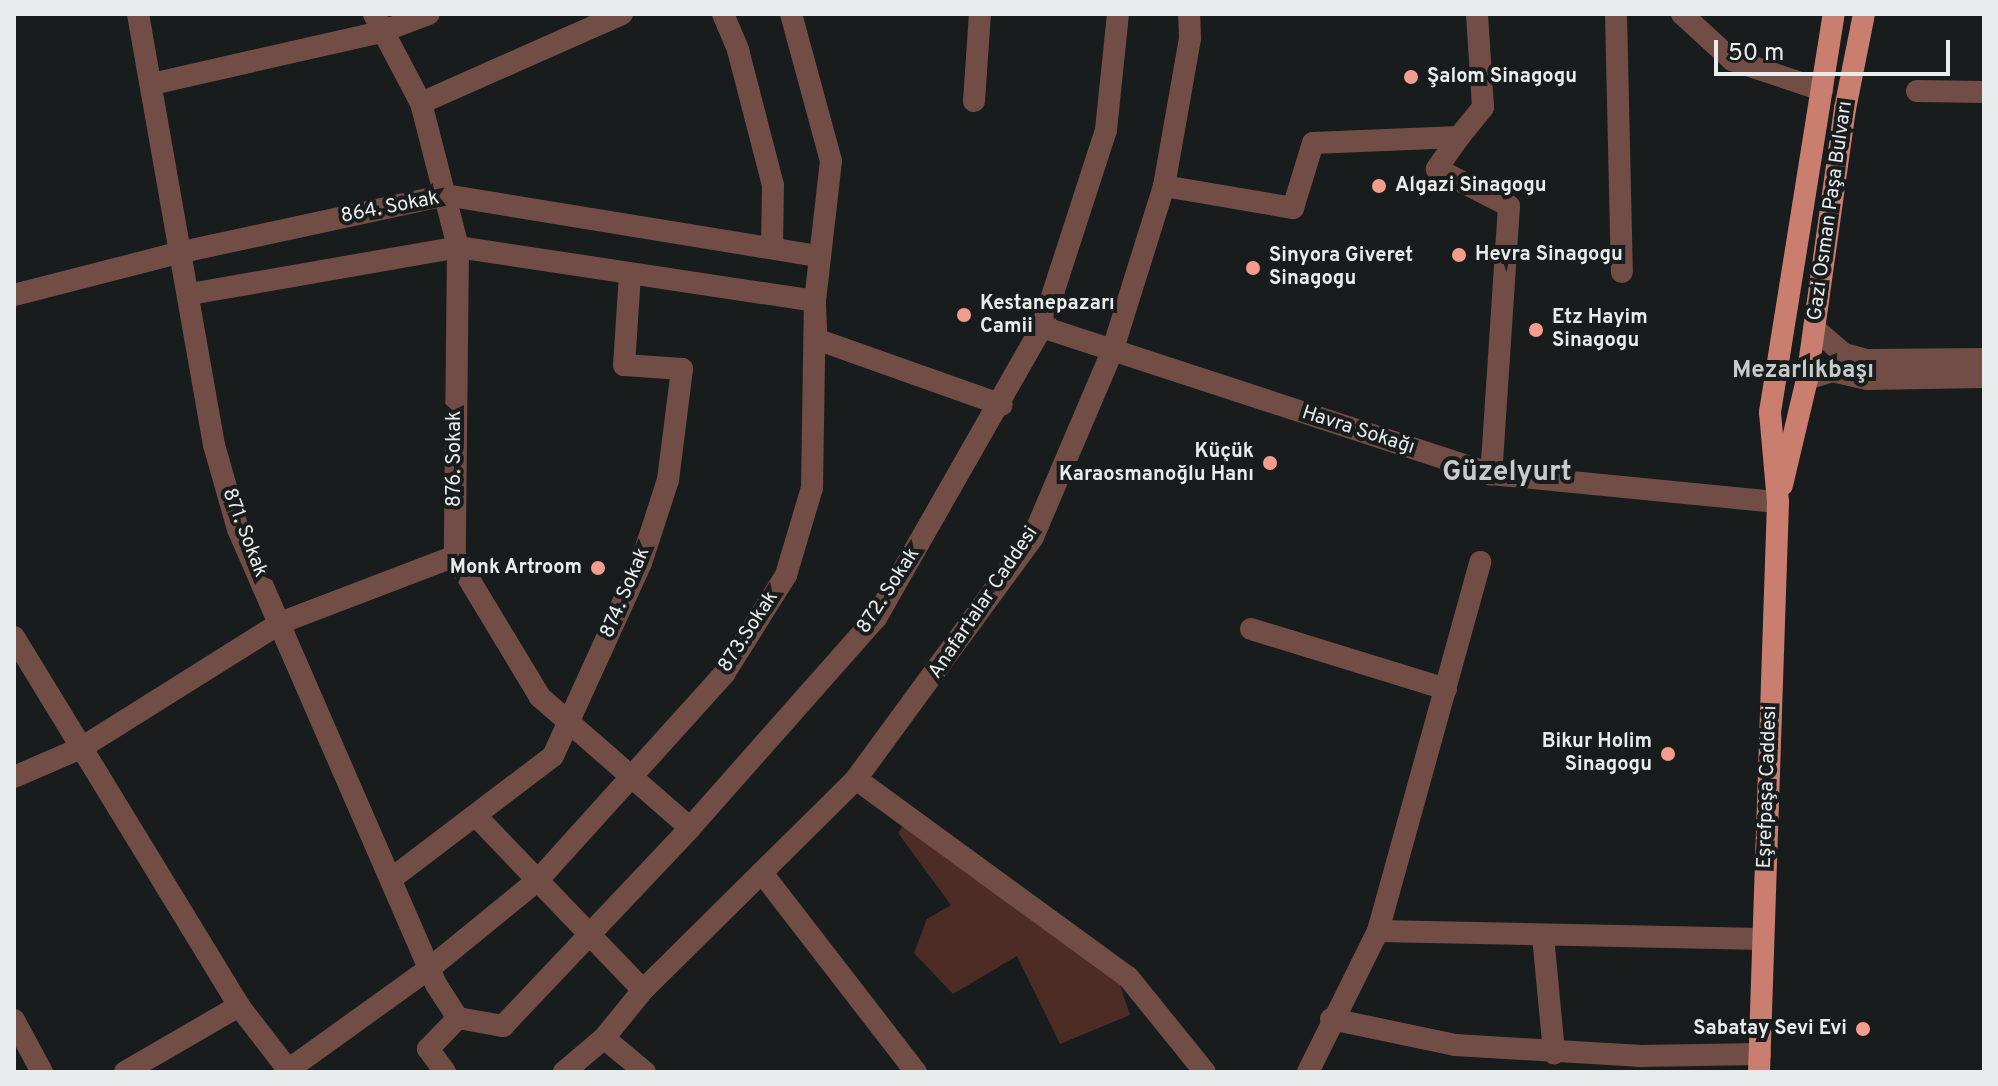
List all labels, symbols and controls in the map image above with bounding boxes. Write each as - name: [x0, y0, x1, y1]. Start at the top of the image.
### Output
- scale bar: [1718, 24, 1954, 74]
- text: 50 m: [1728, 39, 1784, 69]
- place label: Şalom Sinagogu: [1427, 65, 1577, 89]
- marker: Şalom Sinagogu: [1402, 68, 1420, 86]
- street label: Gazi Osman Paşa Bulvarı: [1804, 100, 1858, 322]
- place label: Algazi Sinagogu: [1395, 174, 1547, 198]
- marker: Algazi Sinagogu: [1370, 177, 1388, 195]
- street label: 864. Sokak: [339, 187, 441, 229]
- place label: Hevra Sinagogu: [1475, 243, 1623, 267]
- place label: Sinyora Giveret Sinagogu: [1269, 244, 1413, 291]
- marker: Hevra Sinagogu: [1450, 246, 1468, 264]
- marker: Sinyora Giveret Sinagogu: [1244, 259, 1262, 277]
- place label: Kestanepazarı Camii: [980, 292, 1115, 339]
- marker: Kestanepazarı Camii: [955, 306, 973, 324]
- place label: Etz Hayim Sinagogu: [1552, 306, 1648, 353]
- marker: Etz Hayim Sinagogu: [1527, 321, 1545, 339]
- district label: Mezarlıkbaşı: [1732, 358, 1874, 386]
- street label: Havra Sokağı: [1299, 401, 1417, 461]
- street label: 876. Sokak: [443, 411, 467, 507]
- place label: Küçük Karaosmanoğlu Hanı: [1059, 440, 1254, 487]
- marker: Küçük Karaosmanoğlu Hanı: [1261, 454, 1279, 472]
- district label: Güzelyurt: [1442, 456, 1572, 490]
- street label: 871. Sokak: [216, 485, 272, 581]
- street label: Anafartalar Caddesi: [924, 522, 1044, 684]
- street label: 874. Sokak: [596, 544, 656, 642]
- street label: 872. Sokak: [852, 544, 926, 638]
- place label: Monk Artroom: [449, 556, 582, 580]
- marker: Monk Artroom: [589, 559, 607, 577]
- street label: 873.Sokak: [714, 587, 784, 677]
- street label: Eşrefpaşa Caddesi: [1753, 705, 1783, 869]
- place label: Bikur Holim Sinagogu: [1542, 730, 1652, 777]
- marker: Bikur Holim Sinagogu: [1659, 745, 1677, 763]
- place label: Sabatay Sevi Evi: [1693, 1017, 1847, 1041]
- marker: Sabatay Sevi Evi: [1854, 1020, 1872, 1038]

